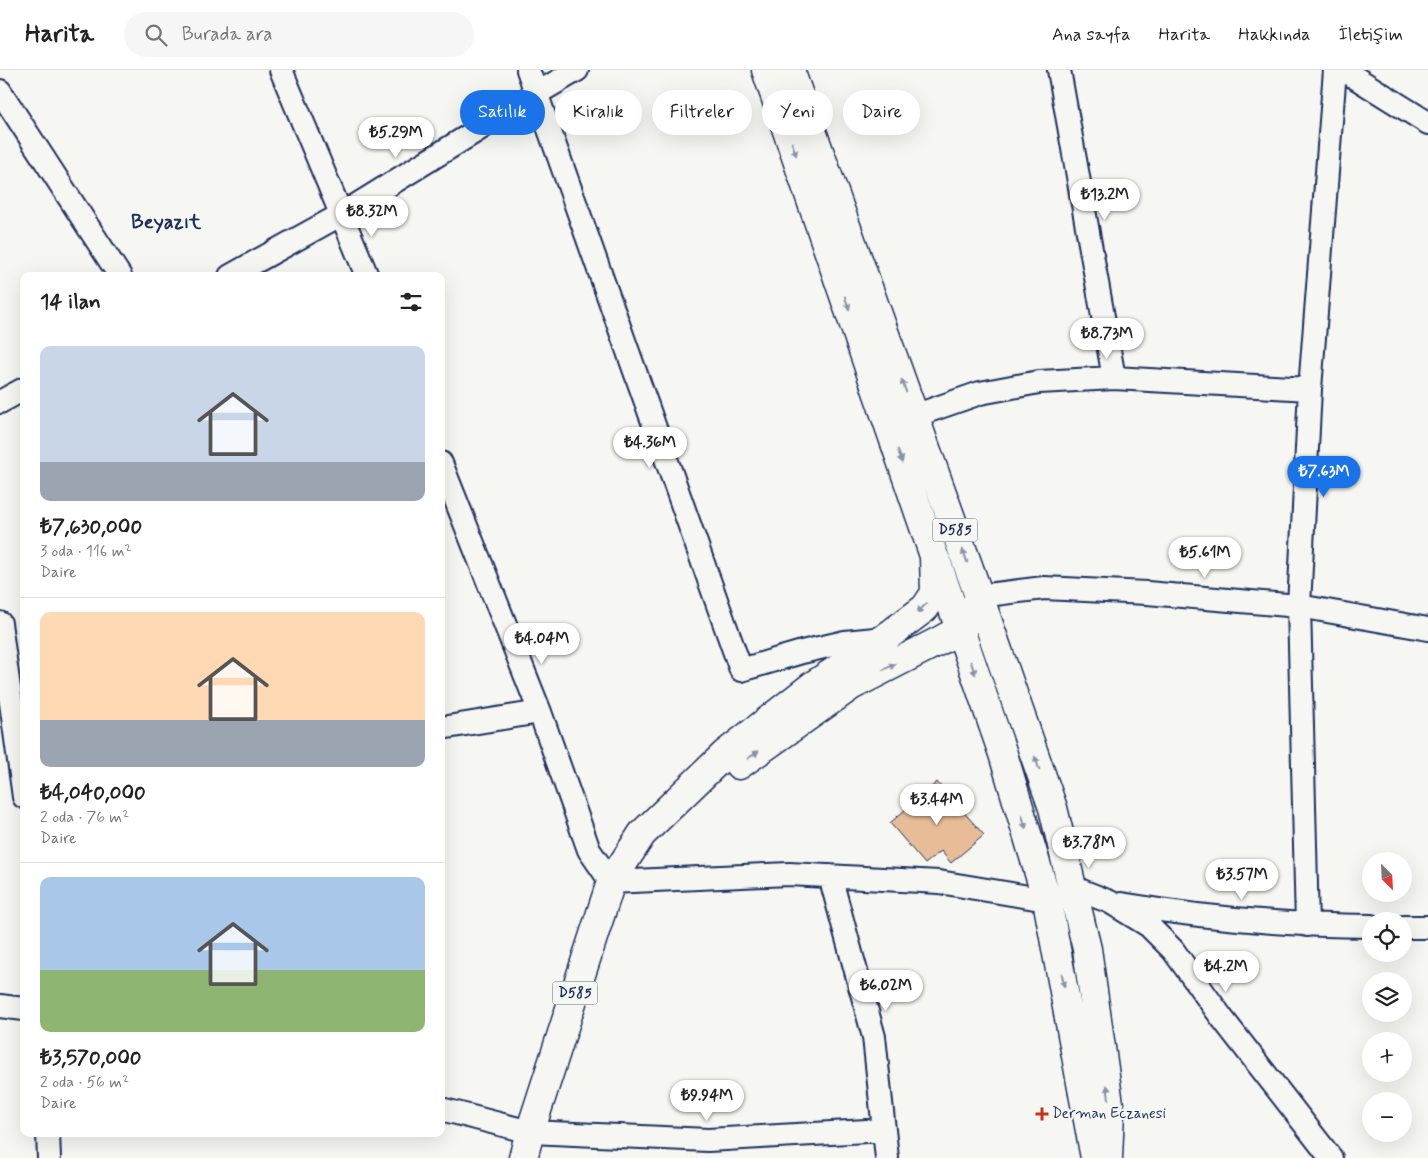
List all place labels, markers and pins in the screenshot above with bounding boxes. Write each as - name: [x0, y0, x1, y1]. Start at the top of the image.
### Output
- pin: ₺5.29M: [355, 116, 437, 159]
- pin: ₺13.2M: [1064, 178, 1146, 221]
- pin: ₺8.32M: [331, 196, 413, 238]
- pin: ₺8.73M: [1066, 318, 1148, 360]
- pin: ₺4.36M: [609, 426, 691, 469]
- pin: ₺7.63M: [1283, 456, 1365, 498]
- pin: ₺5.61M: [1164, 536, 1246, 579]
- pin: ₺4.04M: [501, 622, 583, 665]
- pin: ₺3.44M: [896, 784, 978, 826]
- pin: ₺3.78M: [1048, 826, 1130, 869]
- pin: ₺3.57M: [1201, 858, 1283, 901]
- pin: ₺4.2M: [1191, 950, 1261, 993]
- pin: ₺6.02M: [845, 970, 927, 1012]
- pin: ₺9.94M: [666, 1080, 748, 1122]
- place label: Derman Eczanesi: [1052, 1104, 1166, 1124]
- marker: Derman Eczanesi: [1036, 1108, 1048, 1120]

